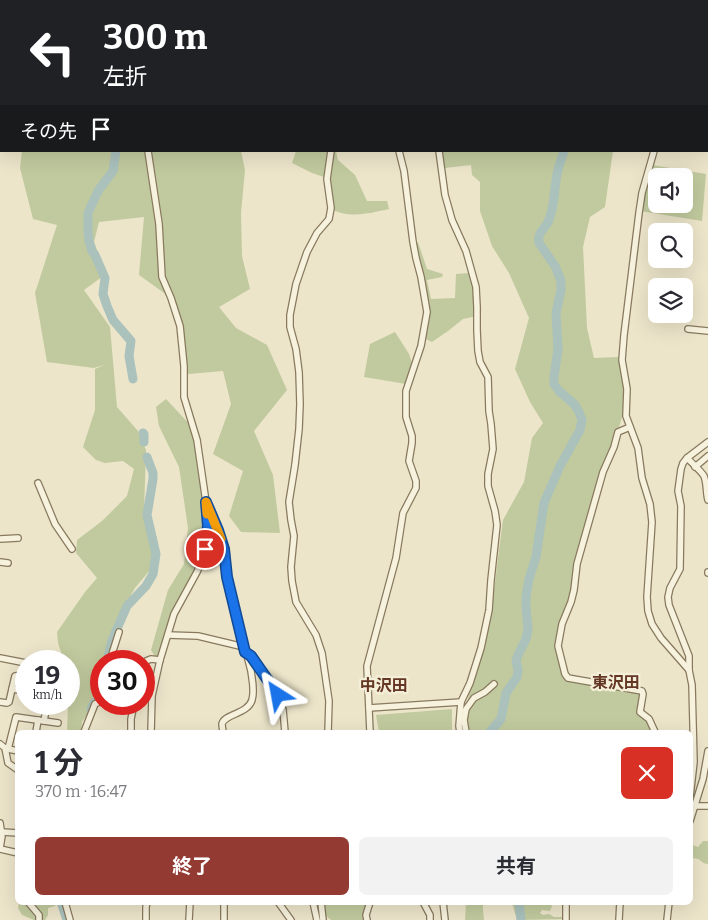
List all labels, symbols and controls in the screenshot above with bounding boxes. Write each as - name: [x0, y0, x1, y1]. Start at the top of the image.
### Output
- text: 300 m: [103, 16, 207, 58]
- icon: left: [20, 20, 85, 85]
- text: 左折: [103, 63, 147, 90]
- icon: arrive: [87, 115, 115, 143]
- text: その先: [20, 120, 77, 143]
- map controls: [648, 168, 693, 323]
- button: sound: [648, 168, 693, 213]
- button: search: [648, 223, 693, 268]
- button: layers: [648, 278, 693, 323]
- pin: [184, 528, 226, 570]
- icon: arrive: [191, 535, 219, 563]
- speed limit sign: 30: [90, 650, 155, 715]
- text: 19: [35, 661, 60, 691]
- position arrow: [251, 668, 303, 720]
- district label: 東沢田: [592, 673, 640, 692]
- district label: 中沢田: [360, 676, 408, 695]
- text: km/h: [33, 688, 62, 702]
- text: 1 分: [35, 745, 83, 781]
- button: close: [621, 747, 673, 799]
- text: 370 m · 16:47: [35, 782, 127, 801]
- button: 終了: [35, 837, 349, 895]
- button: 共有: [359, 837, 673, 895]

